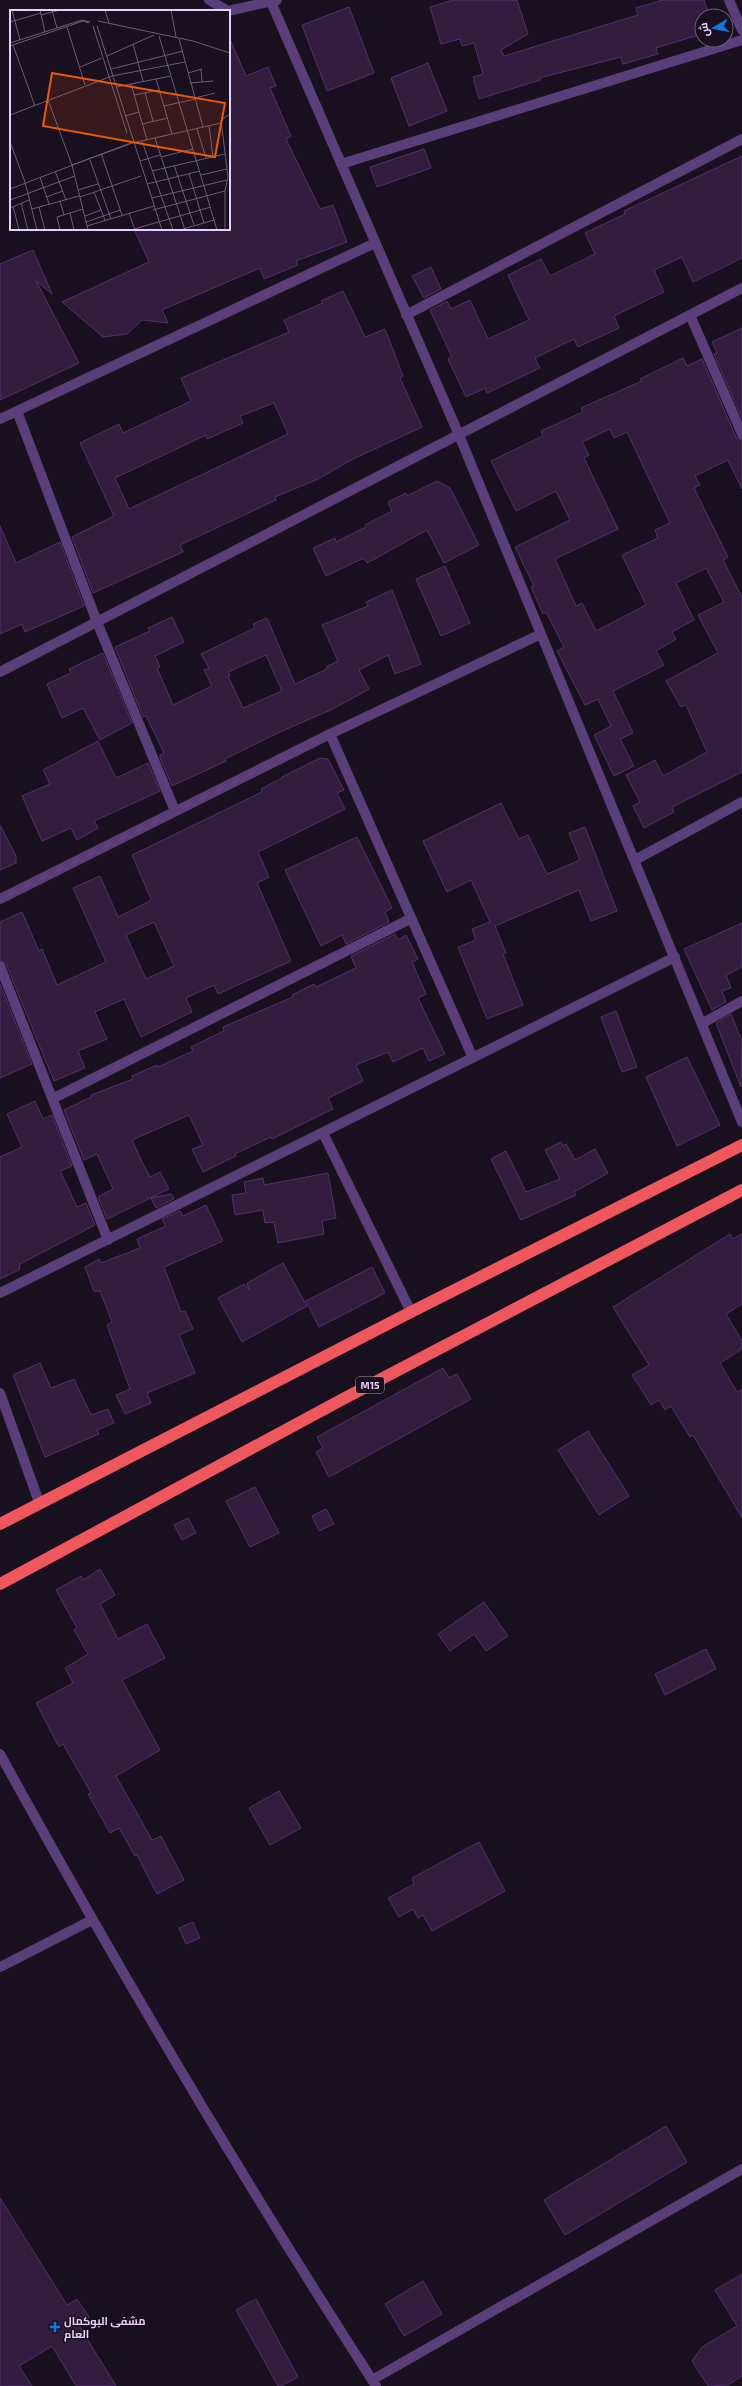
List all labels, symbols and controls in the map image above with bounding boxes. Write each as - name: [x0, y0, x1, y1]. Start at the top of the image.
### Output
- north arrow: [694, 8, 734, 48]
- inset map: [10, 10, 230, 230]
- text: ش: [696, 22, 712, 38]
- road number: M15: [356, 1377, 384, 1393]
- place label: مشفى البوكمال العام: [64, 2314, 146, 2342]
- marker: مشفى البوكمال العام: [49, 2321, 61, 2333]

